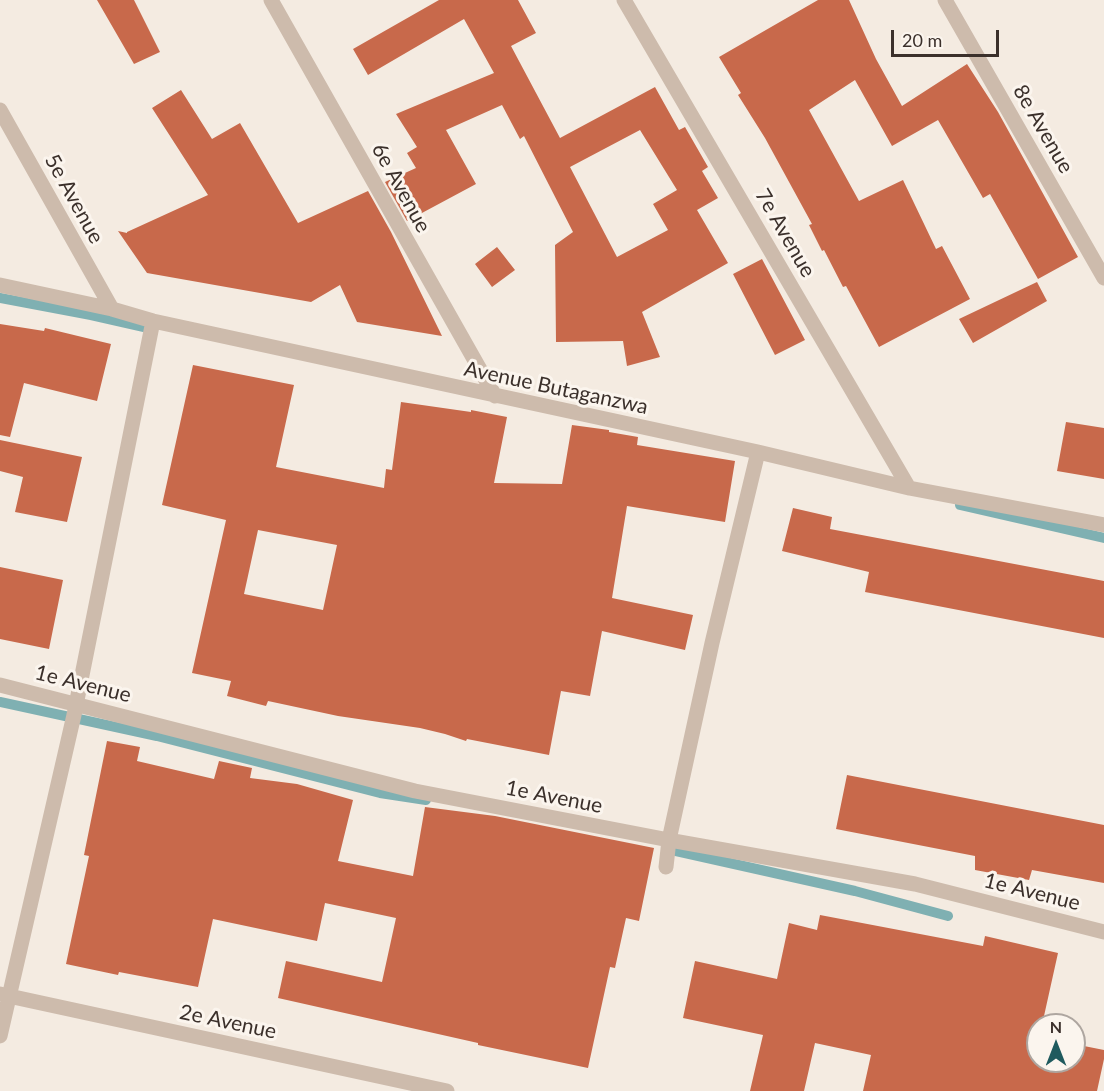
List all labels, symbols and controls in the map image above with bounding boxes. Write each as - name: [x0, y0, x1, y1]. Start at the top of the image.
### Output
- scale bar: [894, 18, 1002, 56]
- text: 20 m: [902, 29, 942, 51]
- street label: 8e Avenue: [1008, 80, 1078, 178]
- street label: 6e Avenue: [366, 139, 436, 237]
- street label: 5e Avenue: [39, 150, 109, 248]
- street label: 7e Avenue: [750, 184, 820, 282]
- street label: Avenue Butaganzwa: [462, 356, 650, 420]
- street label: 1e Avenue: [32, 660, 134, 708]
- street label: 1e Avenue: [503, 775, 605, 819]
- street label: 1e Avenue: [981, 868, 1083, 916]
- street label: 2e Avenue: [177, 999, 279, 1045]
- north arrow: [1026, 1013, 1086, 1073]
- text: N: [1050, 1017, 1062, 1036]

